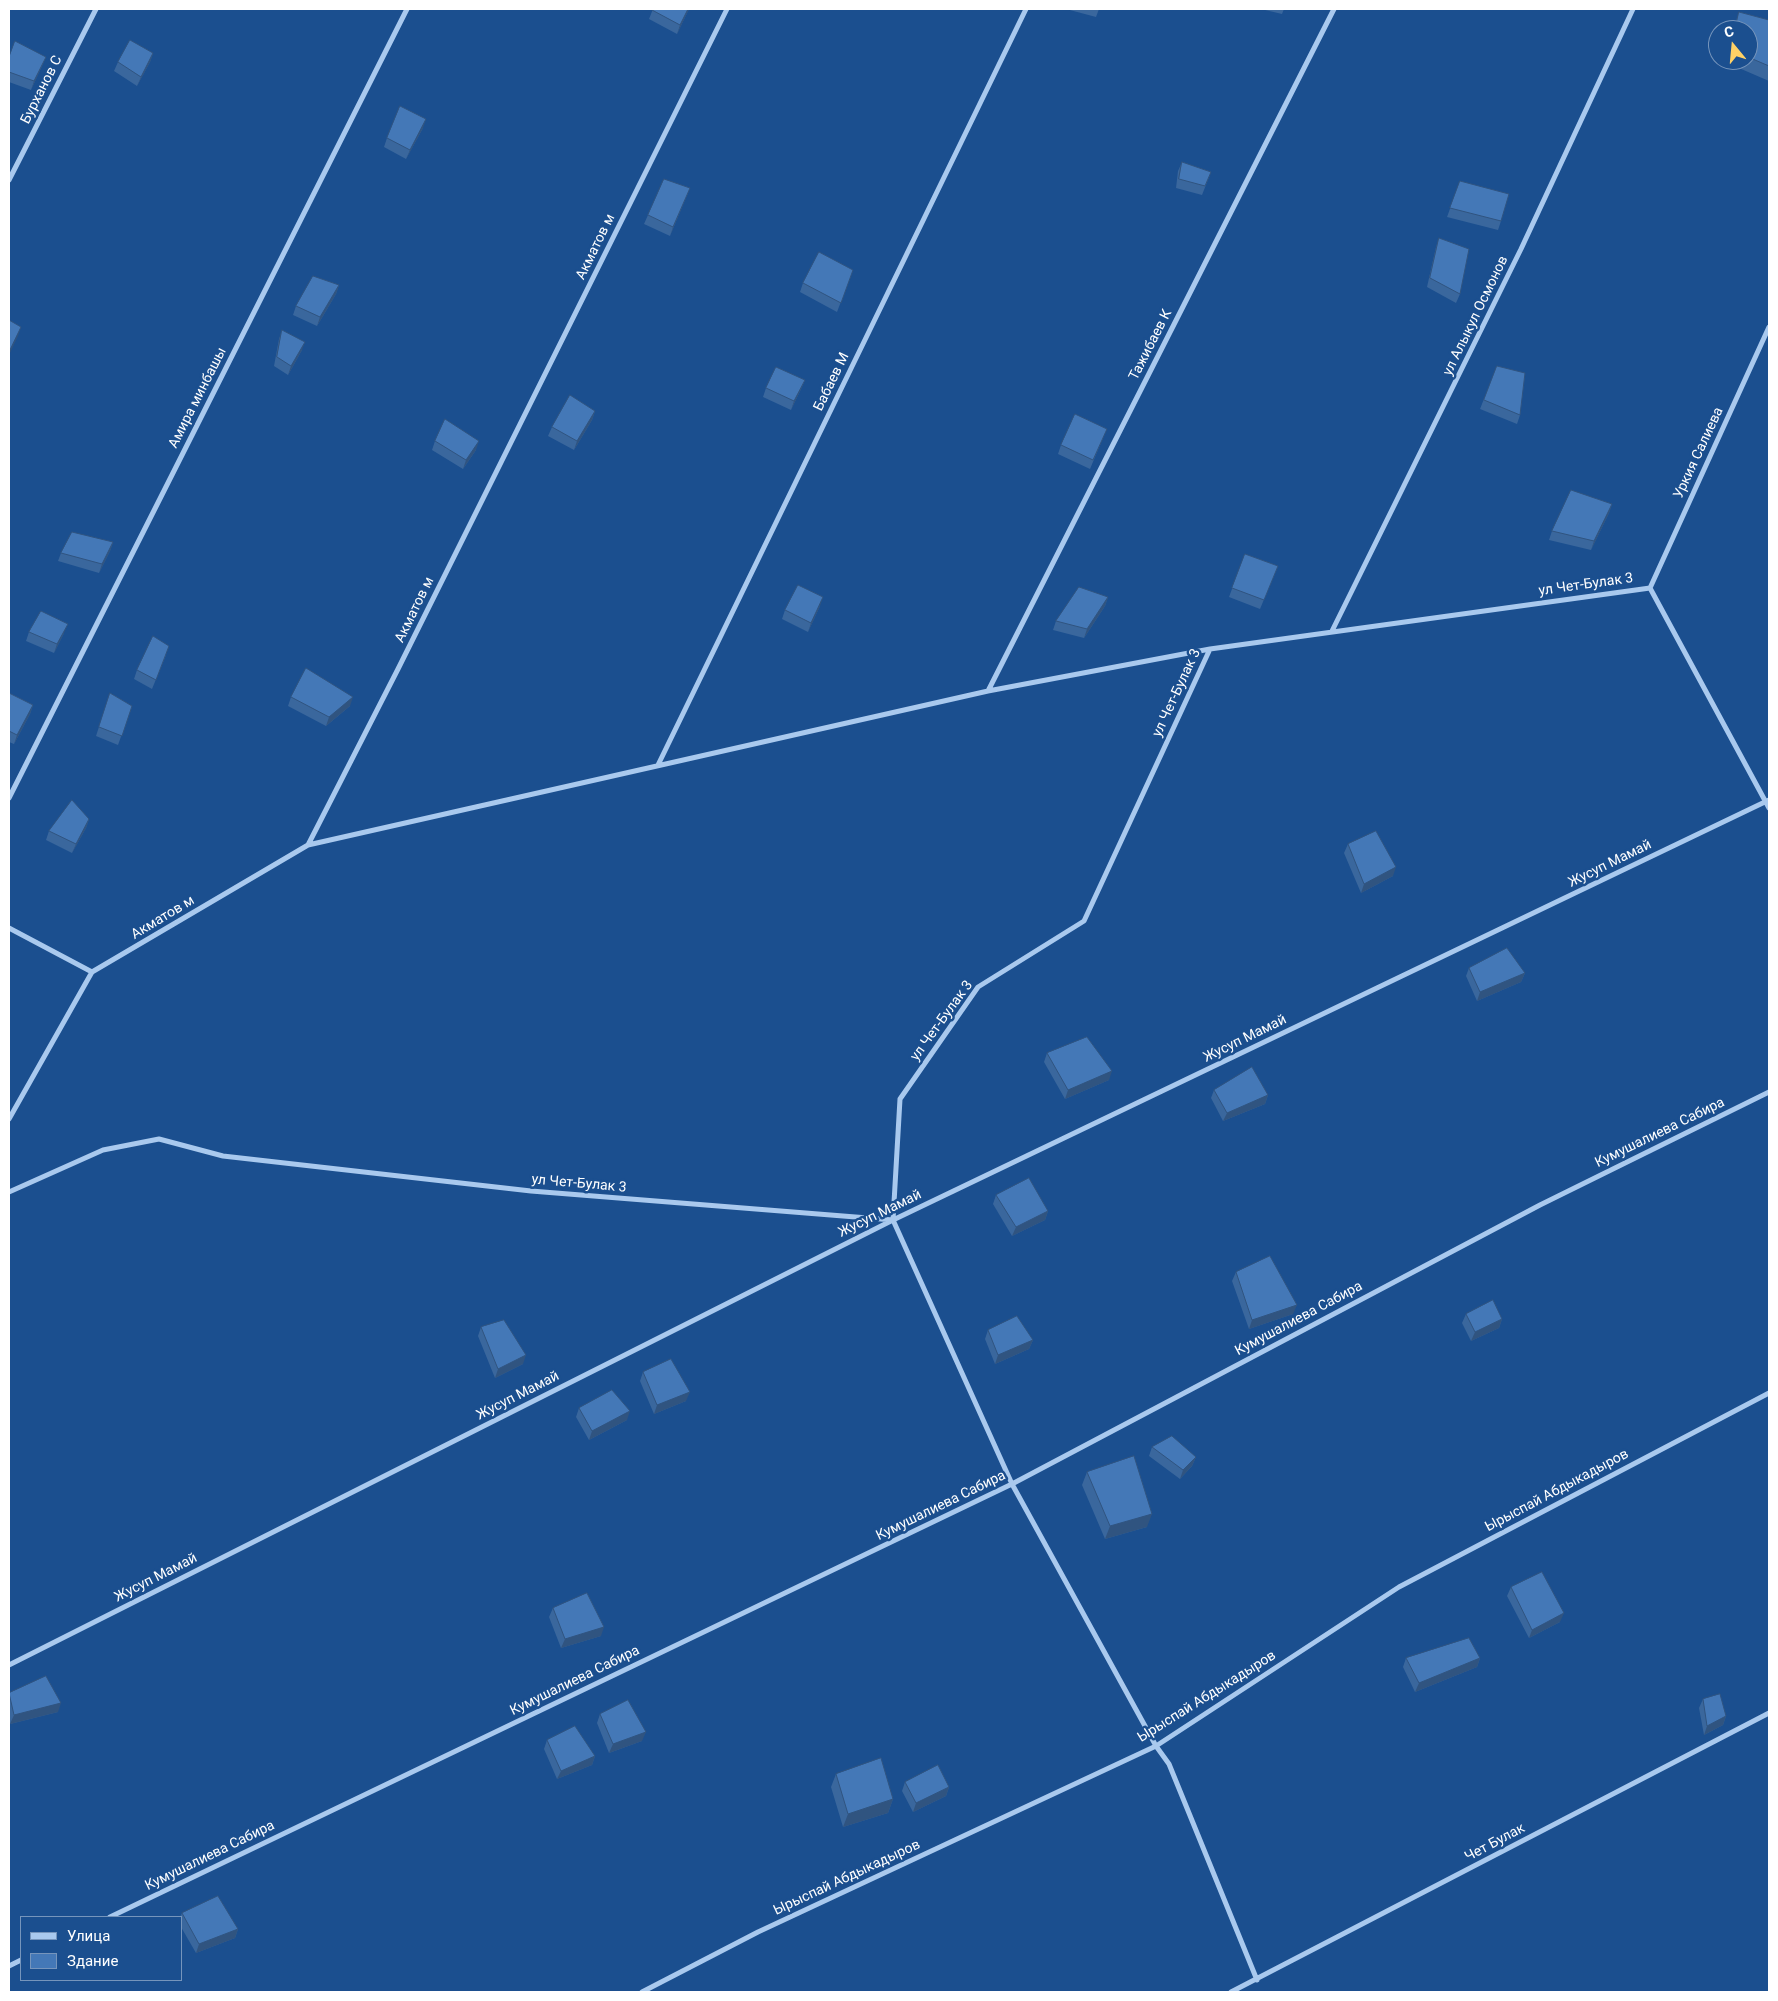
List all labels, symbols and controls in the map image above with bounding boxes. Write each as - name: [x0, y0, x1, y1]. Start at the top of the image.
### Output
- north arrow: [1708, 20, 1758, 70]
- text: С: [1722, 23, 1736, 41]
- street label: Бурханов С: [18, 53, 66, 127]
- street label: Акматов м: [573, 211, 619, 283]
- street label: ул Алыкул Осмонов: [1440, 253, 1512, 379]
- street label: Тажибаев К: [1126, 307, 1176, 383]
- street label: Амира минбашы: [165, 345, 231, 451]
- street label: Бабаев М: [811, 350, 853, 414]
- street label: Уркия Салиева: [1671, 405, 1727, 501]
- street label: ул Чет-Булак 3: [1538, 570, 1634, 600]
- street label: Акматов м: [392, 574, 438, 646]
- street label: ул Чет-Булак 3: [1149, 646, 1205, 740]
- street label: Жусуп Мамай: [1566, 837, 1654, 891]
- street label: Акматов м: [128, 893, 198, 943]
- street label: ул Чет-Булак 3: [907, 978, 977, 1064]
- street label: Жусуп Мамай: [1201, 1012, 1289, 1066]
- street label: Кумушалиева Сабира: [1593, 1094, 1727, 1172]
- street label: ул Чет-Булак 3: [531, 1171, 627, 1197]
- street label: Жусуп Мамай: [836, 1187, 924, 1241]
- street label: Кумушалиева Сабира: [1232, 1278, 1366, 1360]
- street label: Жусуп Мамай: [474, 1368, 562, 1424]
- street label: Ырыспай Абдыкадыров: [1482, 1446, 1632, 1536]
- street label: Кумушалиева Сабира: [874, 1467, 1008, 1545]
- street label: Жусуп Мамай: [112, 1550, 200, 1606]
- street label: Кумушалиева Сабира: [508, 1642, 642, 1720]
- street label: Ырыспай Абдыкадыров: [1135, 1648, 1279, 1746]
- street label: Кумушалиева Сабира: [143, 1817, 277, 1895]
- street label: Чет Булак: [1462, 1820, 1528, 1866]
- street label: Ырыспай Абдыкадыров: [771, 1837, 923, 1919]
- legend: [20, 1916, 182, 1981]
- text: Улица: [67, 1927, 110, 1945]
- text: Здание: [67, 1952, 118, 1970]

